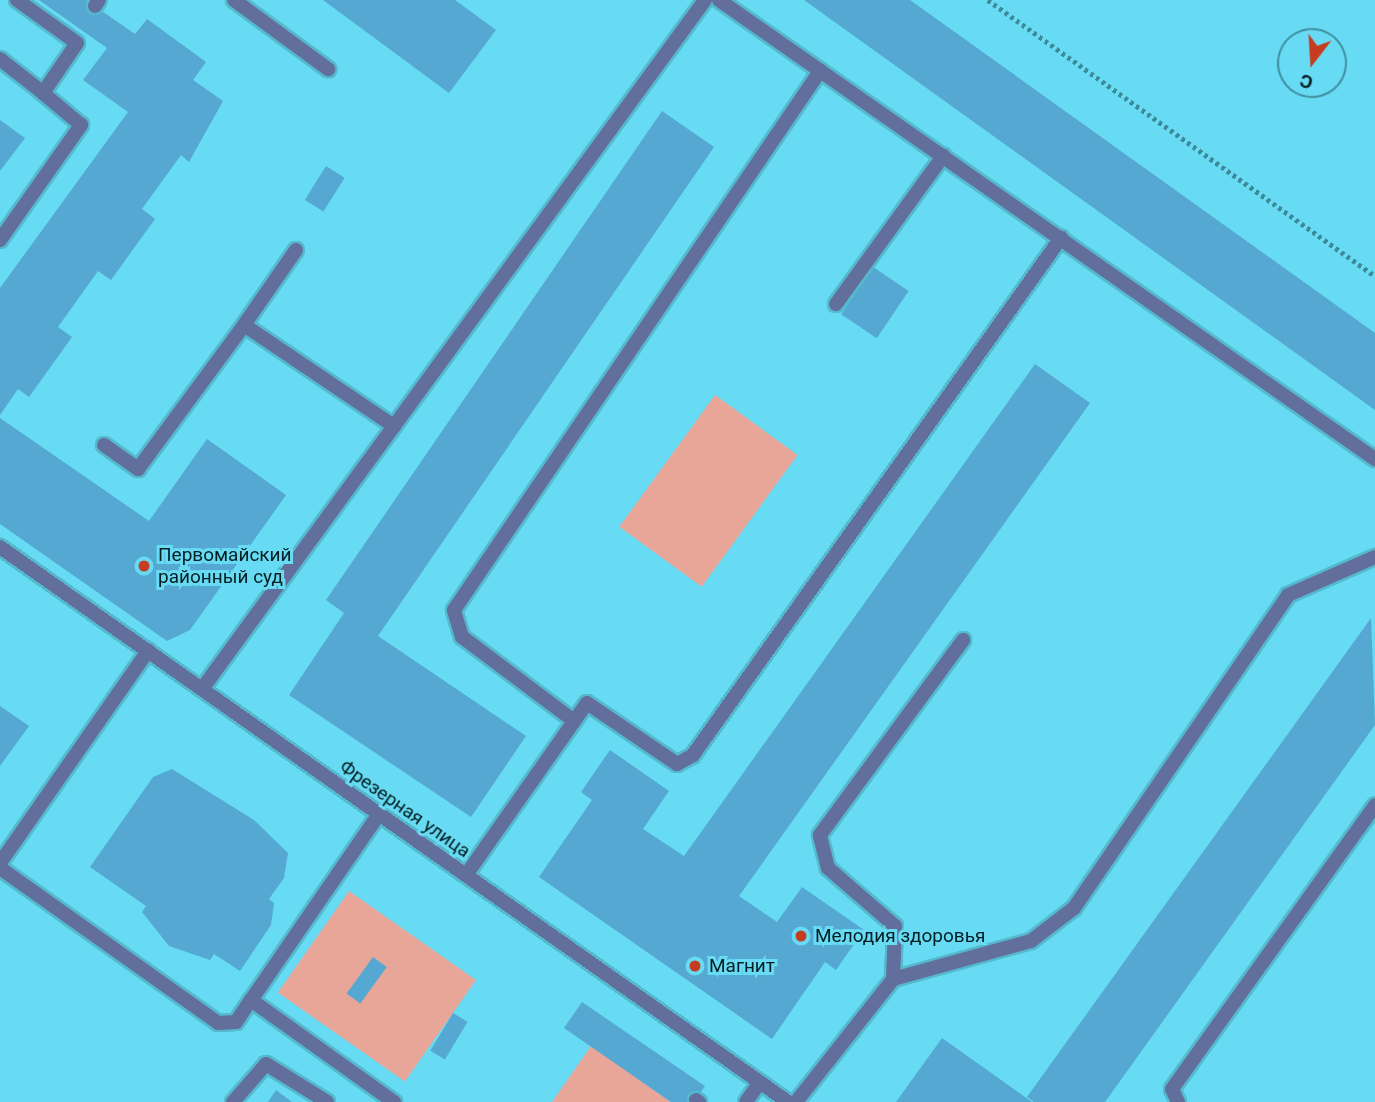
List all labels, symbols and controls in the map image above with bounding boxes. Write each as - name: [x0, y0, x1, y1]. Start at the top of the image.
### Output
- north arrow: [1277, 28, 1347, 98]
- text: С: [1297, 69, 1316, 94]
- place label: Первомайский районный суд: [158, 544, 292, 588]
- marker: Первомайский районный суд: [136, 558, 152, 574]
- street label: Фрезерная улица: [335, 755, 475, 863]
- place label: Мелодия здоровья: [815, 925, 985, 947]
- marker: Мелодия здоровья: [793, 928, 809, 944]
- place label: Магнит: [709, 955, 775, 977]
- marker: Магнит: [687, 958, 703, 974]

